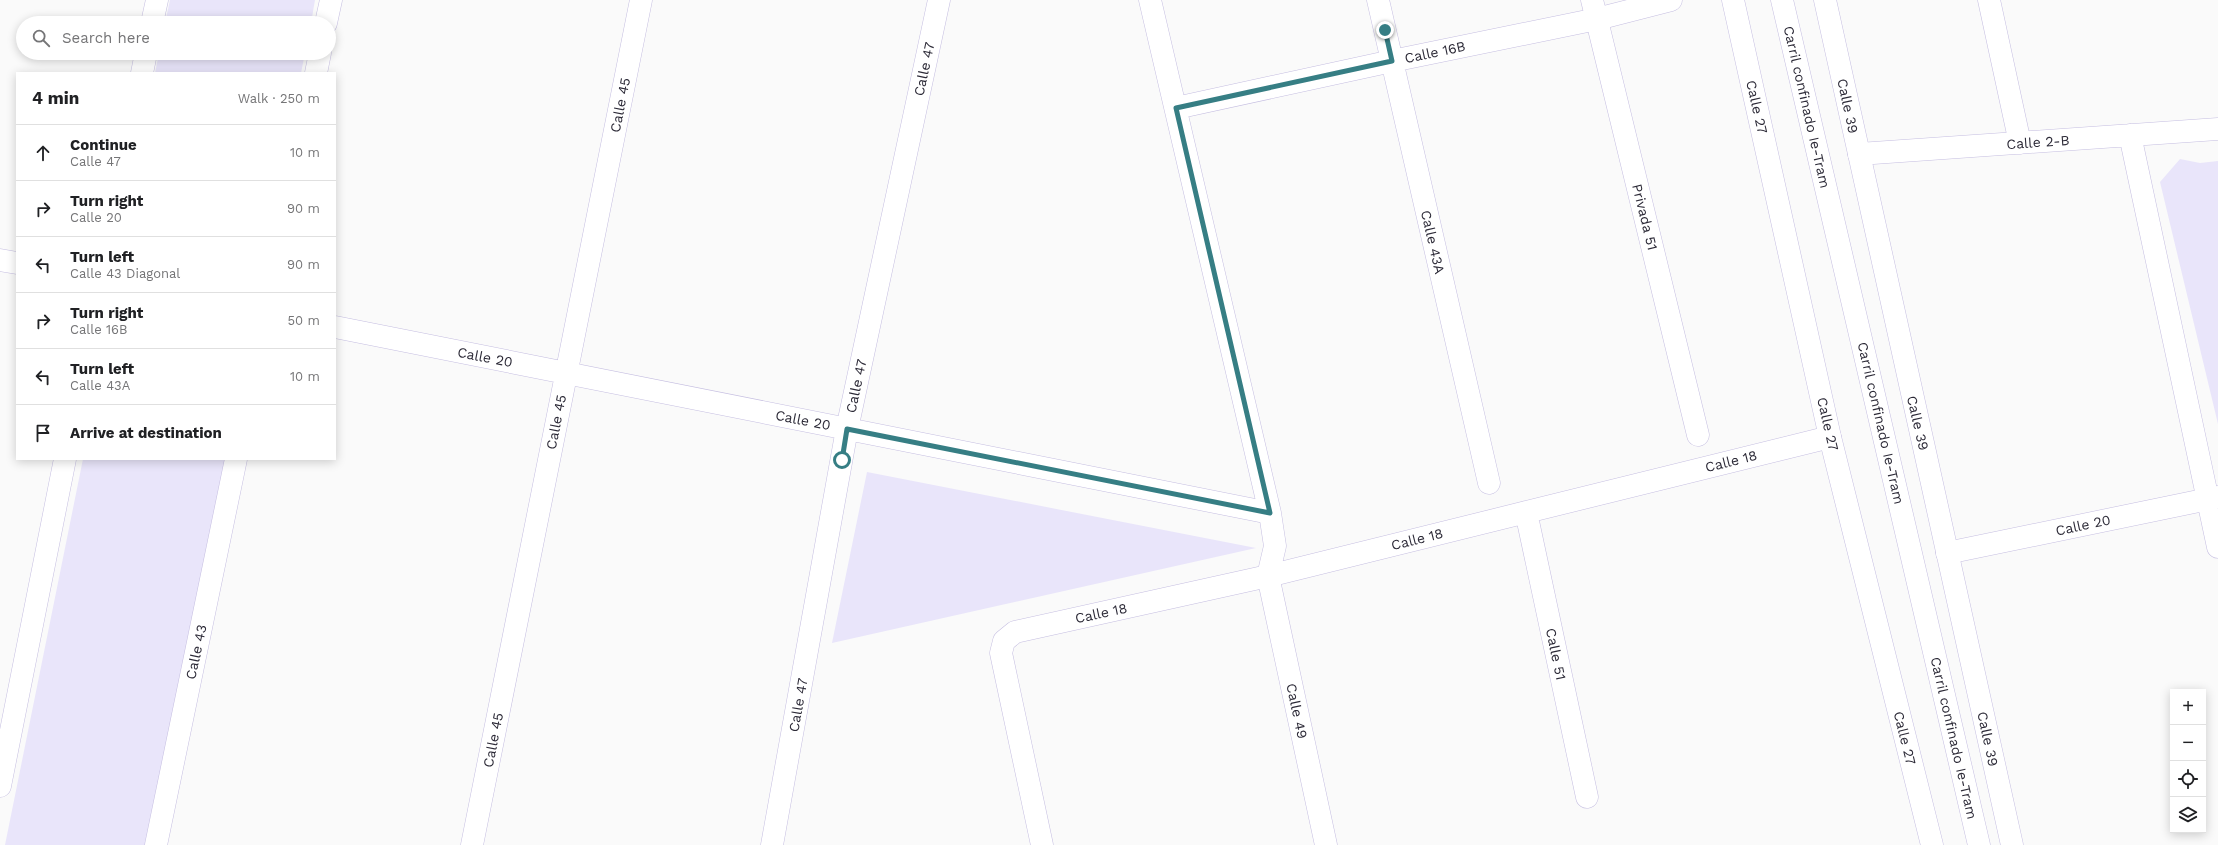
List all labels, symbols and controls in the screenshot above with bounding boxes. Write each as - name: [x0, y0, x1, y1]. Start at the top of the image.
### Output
- search box: [16, 16, 336, 60]
- route end: [1376, 21, 1394, 39]
- street label: Carril confinado Ie-Tram: [1781, 24, 1833, 190]
- icon: search: [30, 27, 52, 49]
- text: Search here: [62, 29, 150, 47]
- street label: Calle 16B: [1403, 38, 1467, 66]
- street label: Calle 47: [910, 40, 938, 97]
- street label: Calle 45: [607, 76, 633, 134]
- street label: Calle 39: [1834, 77, 1862, 135]
- street label: Calle 27: [1743, 79, 1771, 136]
- text: 4 min: [32, 88, 79, 108]
- text: Walk · 250 m: [238, 91, 320, 106]
- street label: Calle 2-B: [2006, 132, 2070, 152]
- text: Continue: [70, 136, 137, 154]
- icon: ahead: [32, 142, 54, 164]
- text: 10 m: [290, 145, 320, 160]
- text: Calle 47: [70, 154, 121, 169]
- street label: Privada 51: [1629, 182, 1661, 252]
- text: Turn right: [70, 192, 143, 210]
- icon: right: [32, 198, 54, 220]
- text: 90 m: [287, 201, 320, 216]
- street label: Calle 43A: [1418, 209, 1448, 275]
- text: Calle 20: [70, 210, 122, 225]
- text: Turn left: [70, 248, 134, 266]
- icon: left: [32, 254, 54, 276]
- text: 90 m: [287, 257, 320, 272]
- text: Calle 43 Diagonal: [70, 266, 180, 281]
- text: Turn right: [70, 304, 143, 322]
- icon: right: [32, 310, 54, 332]
- text: 50 m: [288, 313, 320, 328]
- text: Calle 16B: [70, 322, 127, 337]
- street label: Carril confinado Ie-Tram: [1855, 340, 1907, 506]
- street label: Calle 20: [456, 344, 514, 370]
- street label: Calle 47: [842, 357, 870, 414]
- text: Turn left: [70, 360, 134, 378]
- icon: left: [32, 366, 54, 388]
- text: 10 m: [290, 369, 320, 384]
- text: Calle 43A: [70, 378, 130, 393]
- street label: Calle 45: [543, 393, 569, 451]
- street label: Calle 39: [1904, 394, 1932, 452]
- street label: Calle 27: [1814, 396, 1842, 453]
- street label: Calle 20: [774, 407, 832, 433]
- icon: arrive: [32, 422, 54, 444]
- text: Arrive at destination: [70, 424, 222, 442]
- street label: Calle 18: [1703, 447, 1759, 475]
- route start: [833, 451, 851, 469]
- street label: Calle 20: [2054, 511, 2112, 539]
- street label: Calle 18: [1389, 525, 1445, 553]
- street label: Calle 18: [1074, 600, 1128, 626]
- street label: Calle 43: [182, 623, 210, 681]
- street label: Calle 51: [1543, 627, 1569, 681]
- street label: Carril confinado Ie-Tram: [1928, 655, 1980, 821]
- street label: Calle 47: [785, 677, 811, 733]
- street label: Calle 49: [1283, 682, 1311, 740]
- map controls: [2170, 689, 2206, 833]
- button: +: [2170, 689, 2206, 725]
- street label: Calle 27: [1891, 710, 1919, 767]
- street label: Calle 39: [1974, 710, 2002, 768]
- street label: Calle 45: [480, 711, 506, 769]
- button: −: [2170, 725, 2206, 761]
- button: locate: [2170, 761, 2206, 797]
- button: layers: [2170, 797, 2206, 833]

